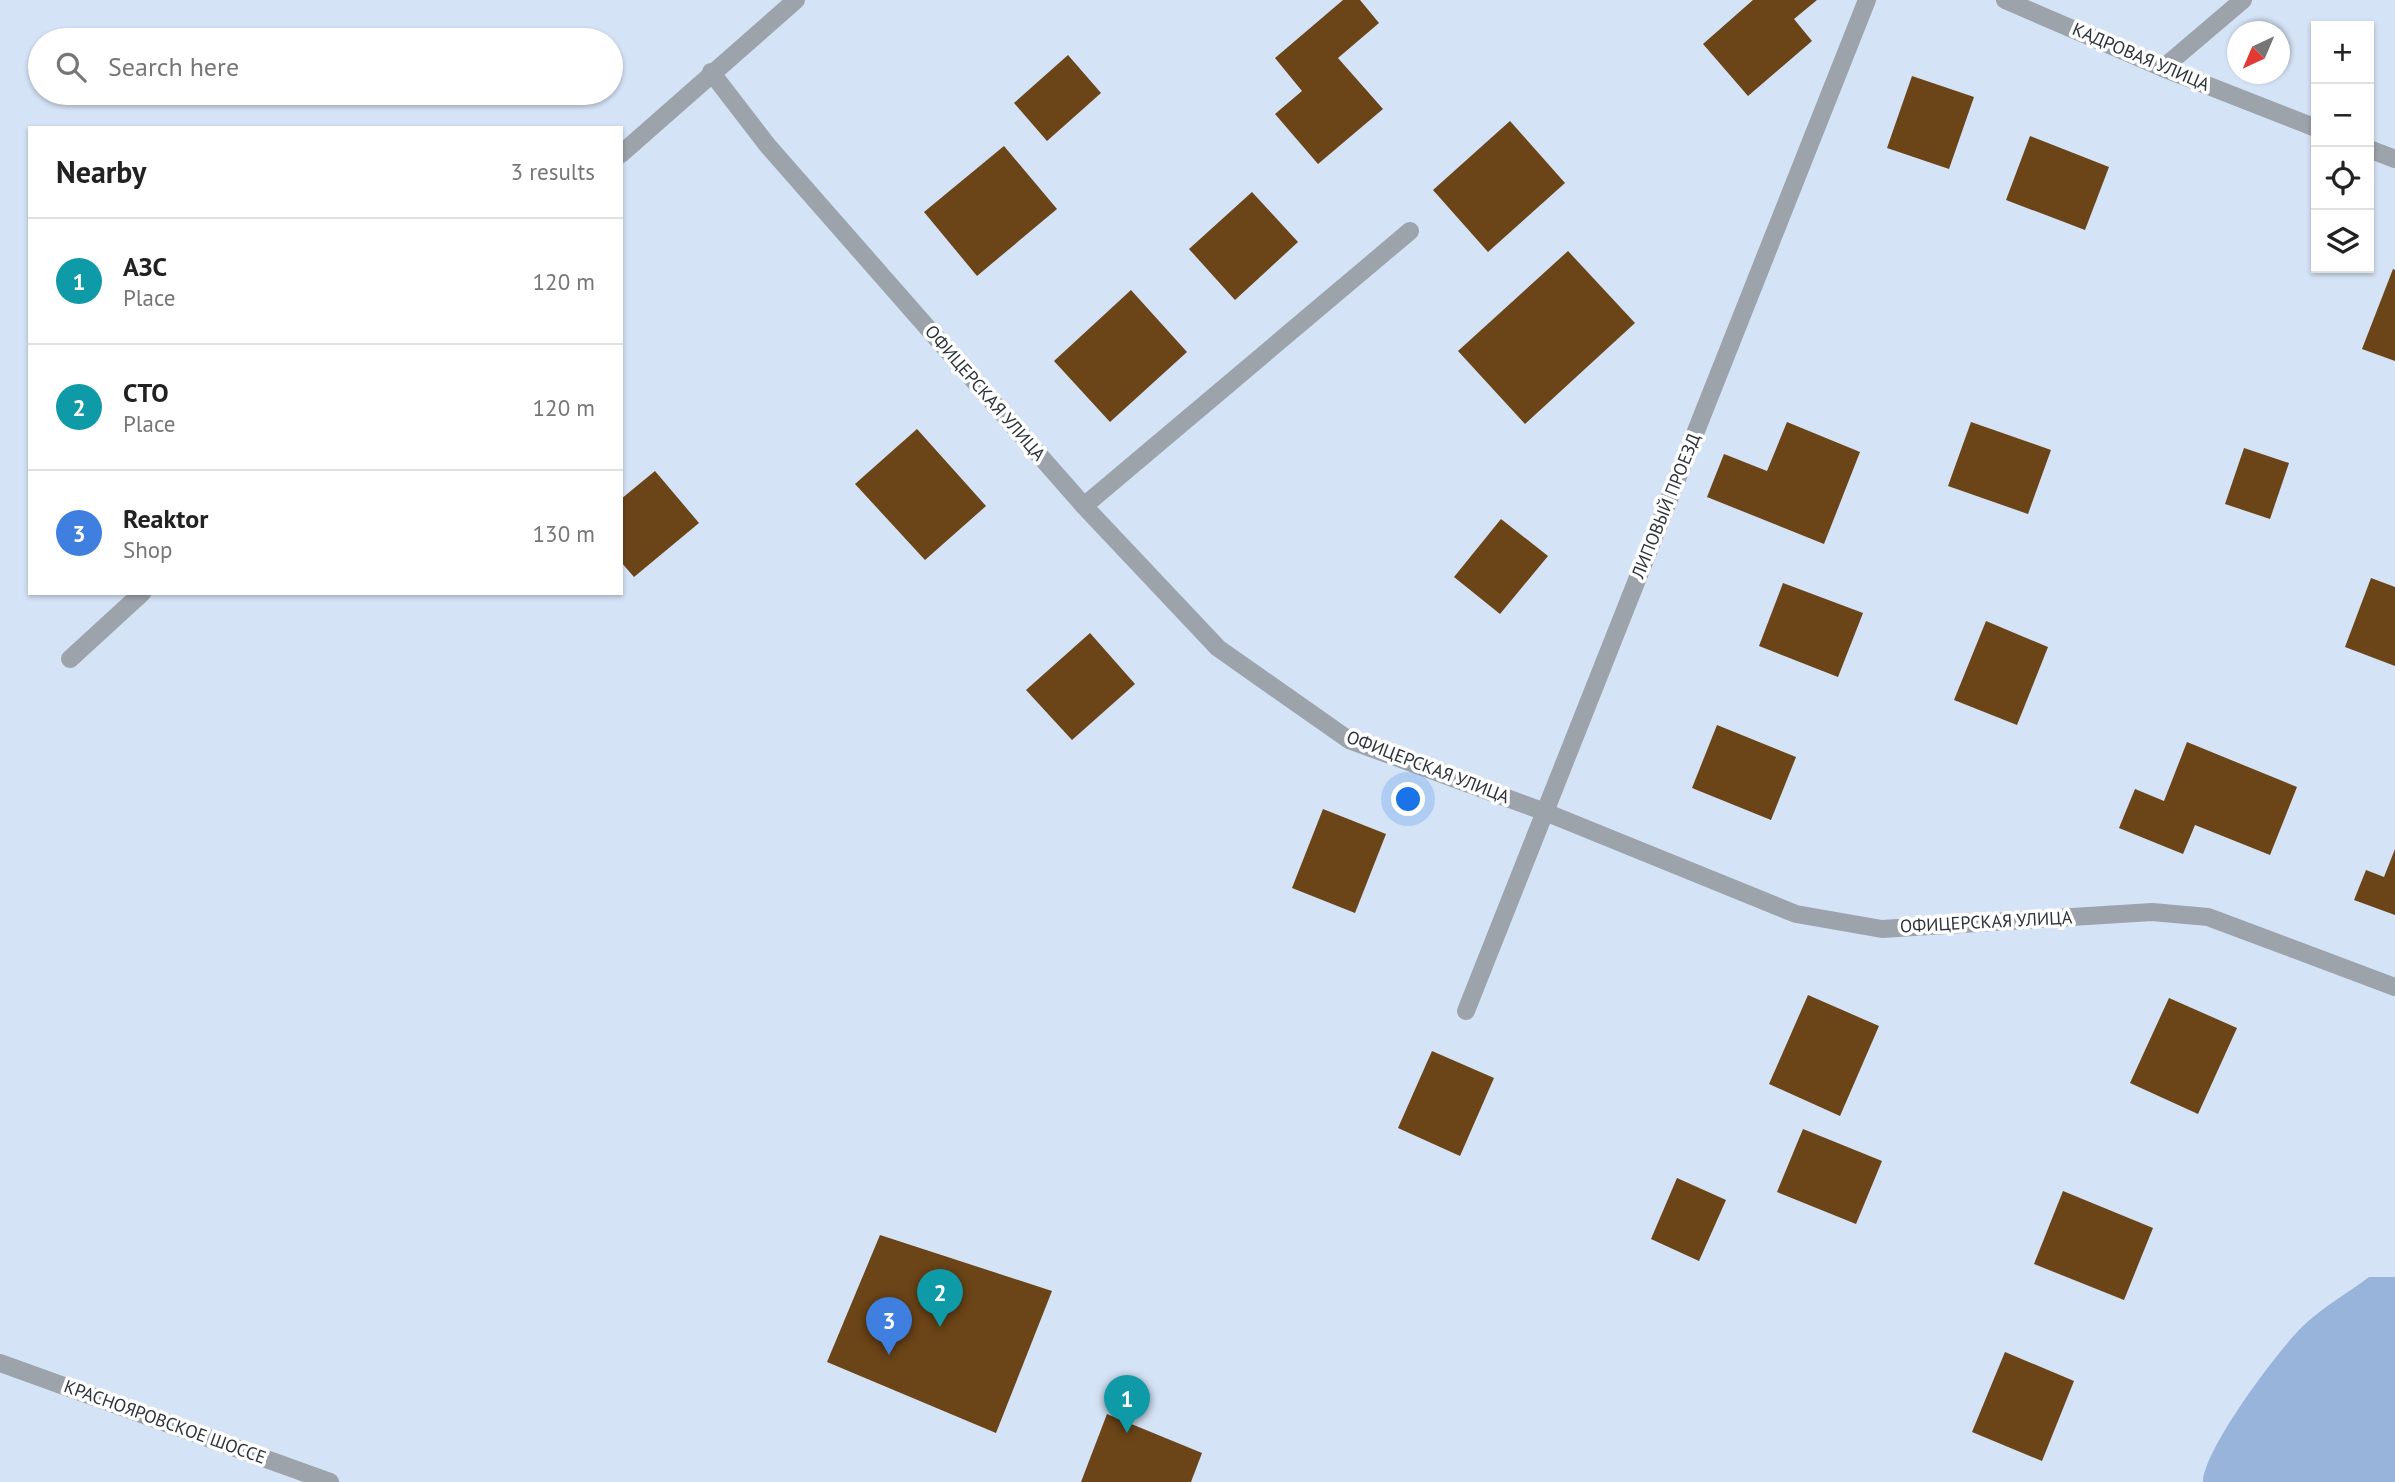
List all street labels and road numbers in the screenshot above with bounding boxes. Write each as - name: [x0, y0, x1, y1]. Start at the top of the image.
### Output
- street label: КАДРОВАЯ УЛИЦА: [2069, 17, 2214, 96]
- street label: ОФИЦЕРСКАЯ УЛИЦА: [920, 320, 1051, 466]
- street label: ЛИПОВЫЙ ПРОЕЗД: [1626, 430, 1705, 583]
- street label: ОФИЦЕРСКАЯ УЛИЦА: [1344, 725, 1513, 808]
- street label: ОФИЦЕРСКАЯ УЛИЦА: [1899, 905, 2073, 937]
- street label: КРАСНОЯРОВСКОЕ ШОССЕ: [61, 1374, 269, 1469]

